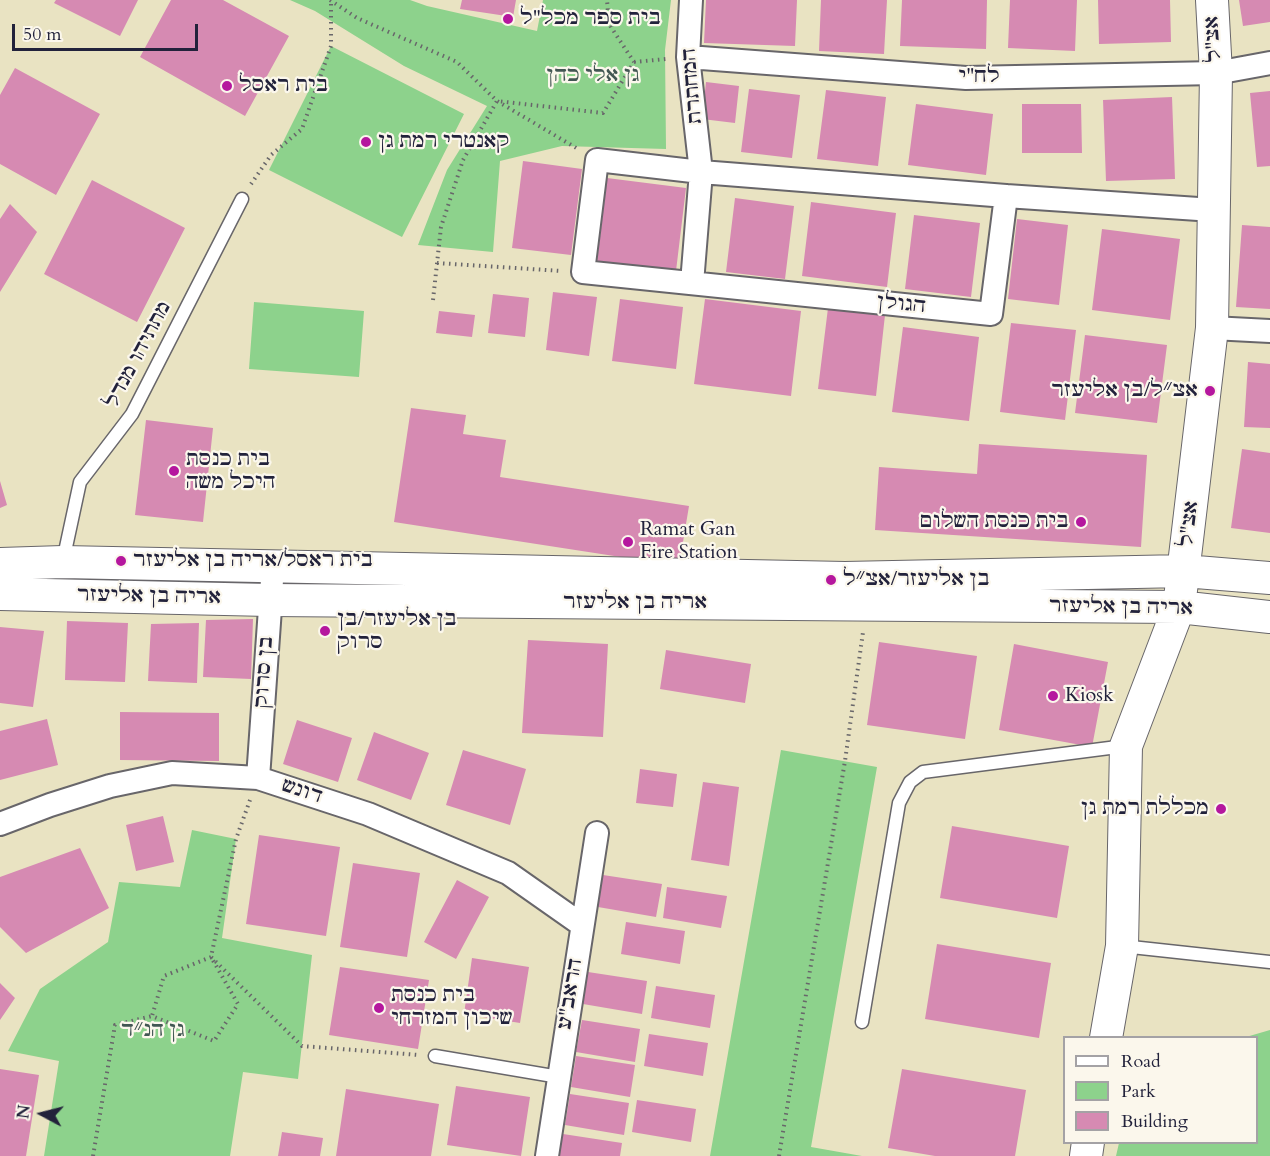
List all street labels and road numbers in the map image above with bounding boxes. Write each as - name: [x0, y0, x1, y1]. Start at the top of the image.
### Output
- street label: אצ"ל: [1200, 15, 1228, 63]
- street label: המחתרת: [678, 47, 708, 125]
- street label: לח"י: [958, 65, 1000, 89]
- street label: הגולן: [875, 290, 927, 320]
- street label: מתתיהו מנדל: [101, 297, 177, 413]
- street label: אצ"ל: [1175, 500, 1205, 548]
- street label: אריה בן אליעזר: [77, 584, 221, 610]
- street label: אריה בן אליעזר: [563, 591, 707, 615]
- street label: אריה בן אליעזר: [1049, 595, 1193, 621]
- street label: בן סרוק: [251, 635, 279, 709]
- street label: דונש: [279, 774, 325, 810]
- street label: הראב"ע: [554, 957, 588, 1031]

